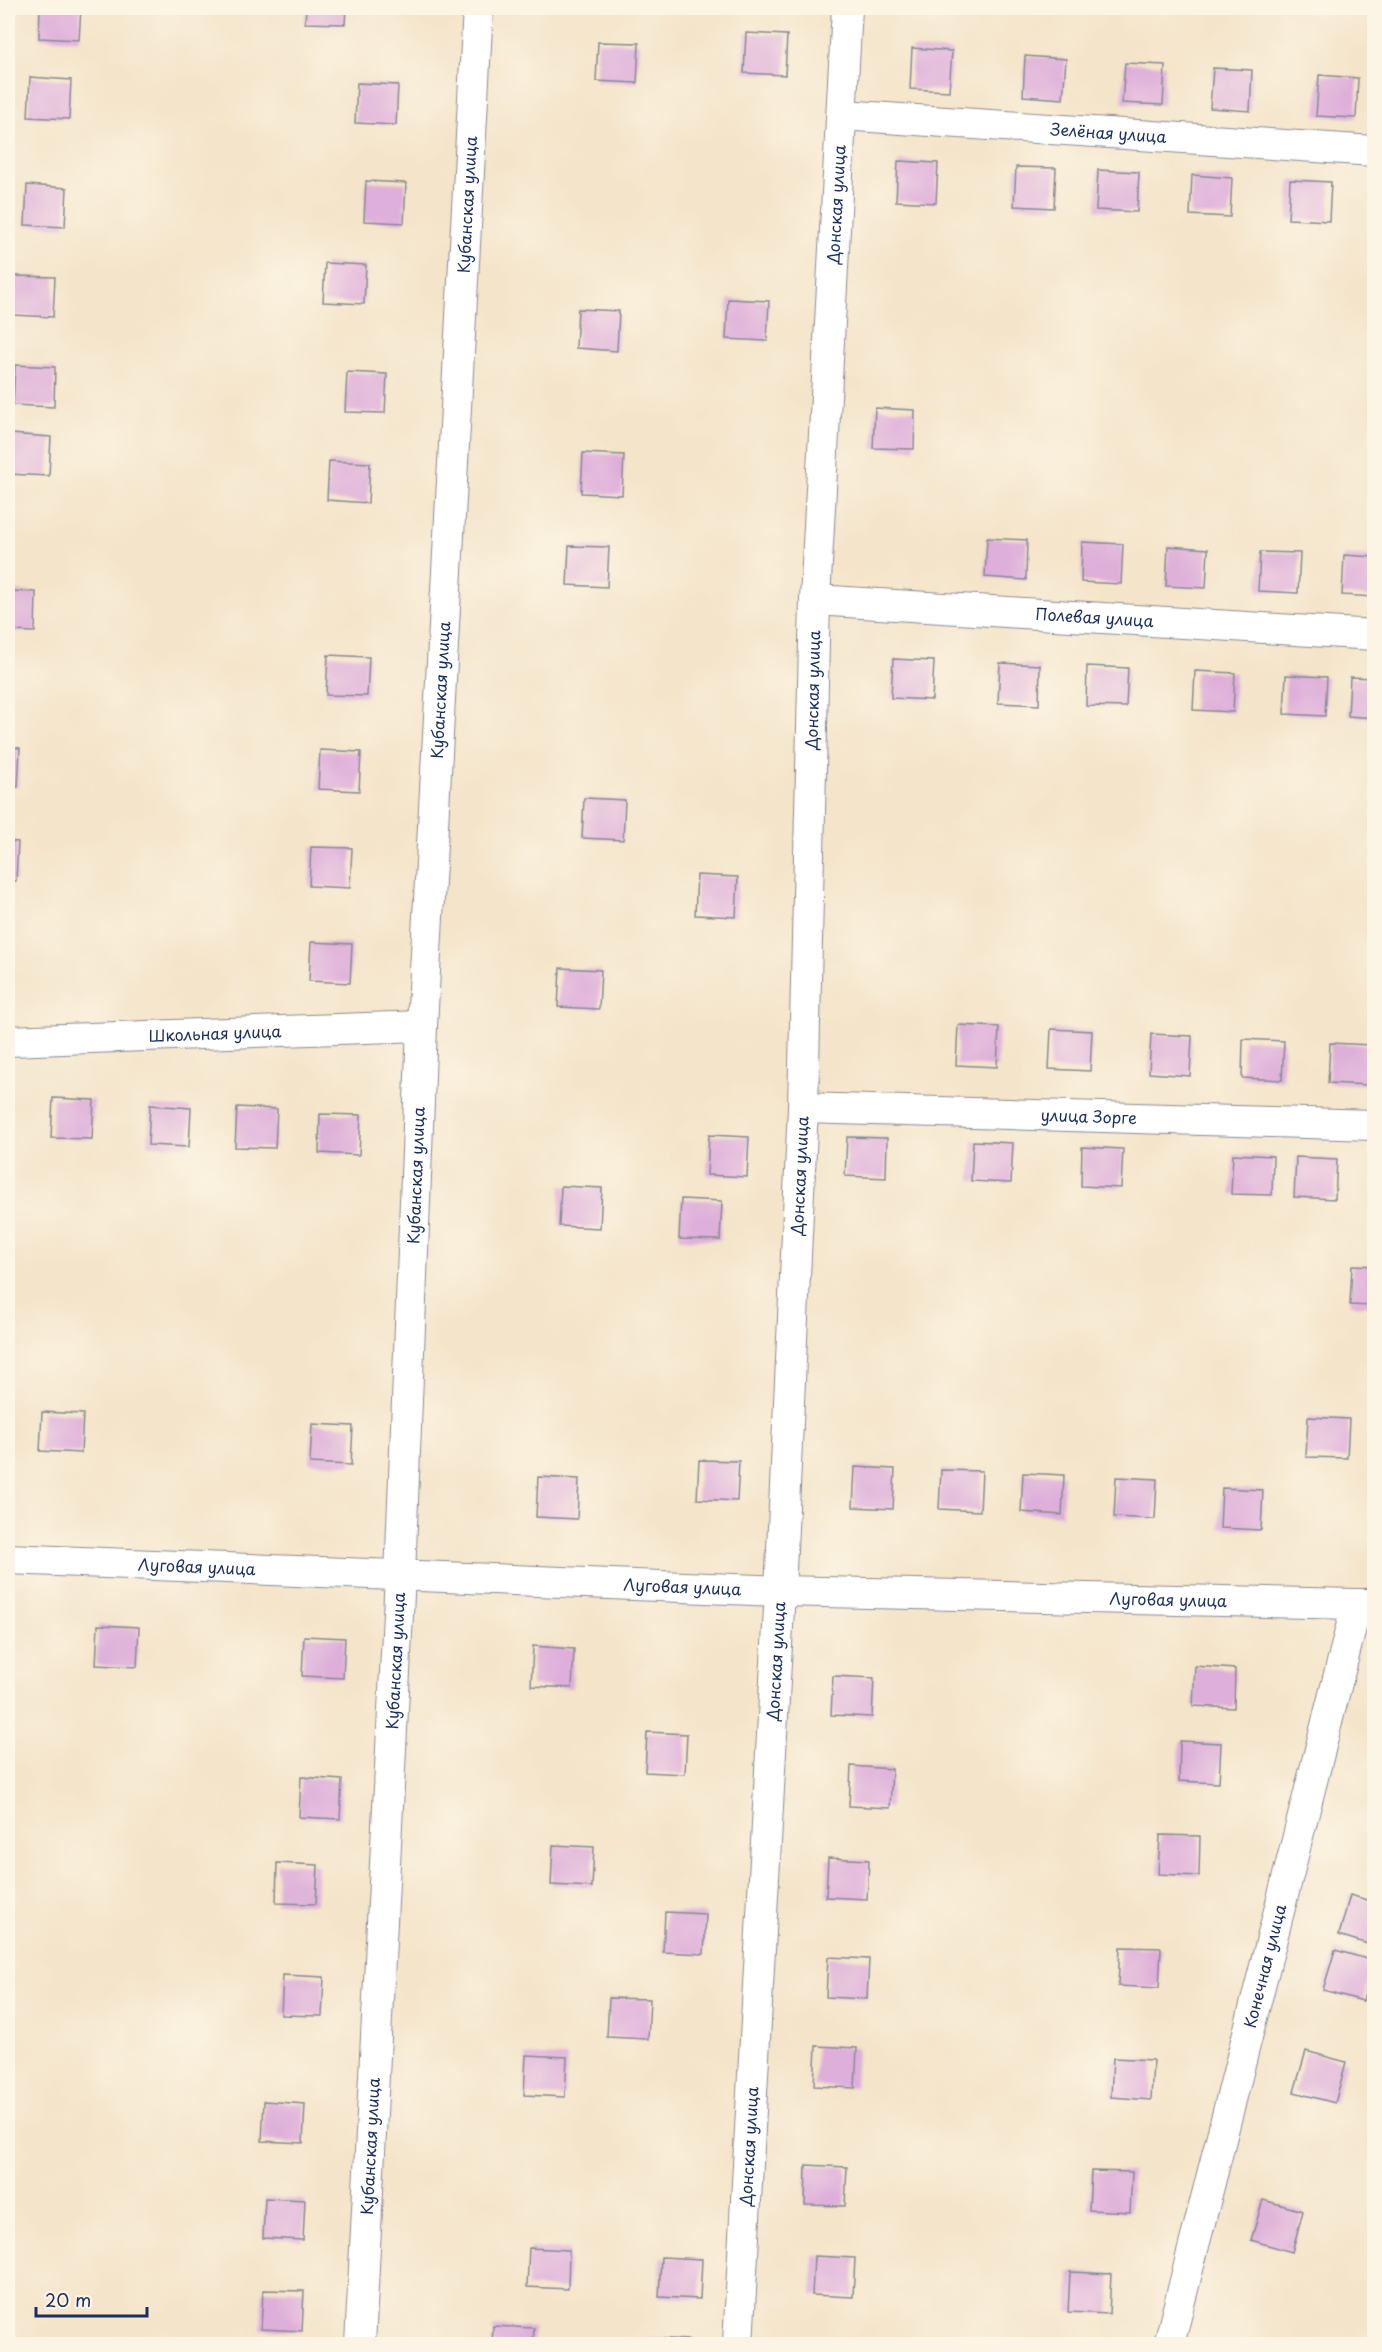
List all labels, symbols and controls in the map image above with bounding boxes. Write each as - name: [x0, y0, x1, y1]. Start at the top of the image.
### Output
- street label: Зелёная улица: [1050, 116, 1167, 148]
- street label: Кубанская улица: [450, 135, 482, 274]
- street label: Донская улица: [820, 144, 851, 266]
- street label: Полевая улица: [1035, 601, 1154, 632]
- street label: Кубанская улица: [424, 621, 455, 759]
- street label: Донская улица: [798, 630, 825, 751]
- street label: Школьная улица: [148, 1018, 282, 1047]
- street label: улица Зорге: [1040, 1102, 1138, 1129]
- street label: Кубанская улица: [400, 1106, 430, 1244]
- street label: Донская улица: [784, 1115, 814, 1237]
- street label: Луговая улица: [138, 1551, 256, 1580]
- street label: Луговая улица: [623, 1572, 742, 1600]
- street label: Луговая улица: [1109, 1585, 1227, 1612]
- street label: Кубанская улица: [379, 1592, 410, 1730]
- street label: Донская улица: [760, 1601, 790, 1722]
- street label: Конечная улица: [1237, 1901, 1291, 2030]
- street label: Кубанская улица: [354, 2077, 385, 2215]
- street label: Донская улица: [733, 2086, 763, 2208]
- scale bar: [36, 2280, 147, 2318]
- text: 20 m: [45, 2286, 91, 2313]

